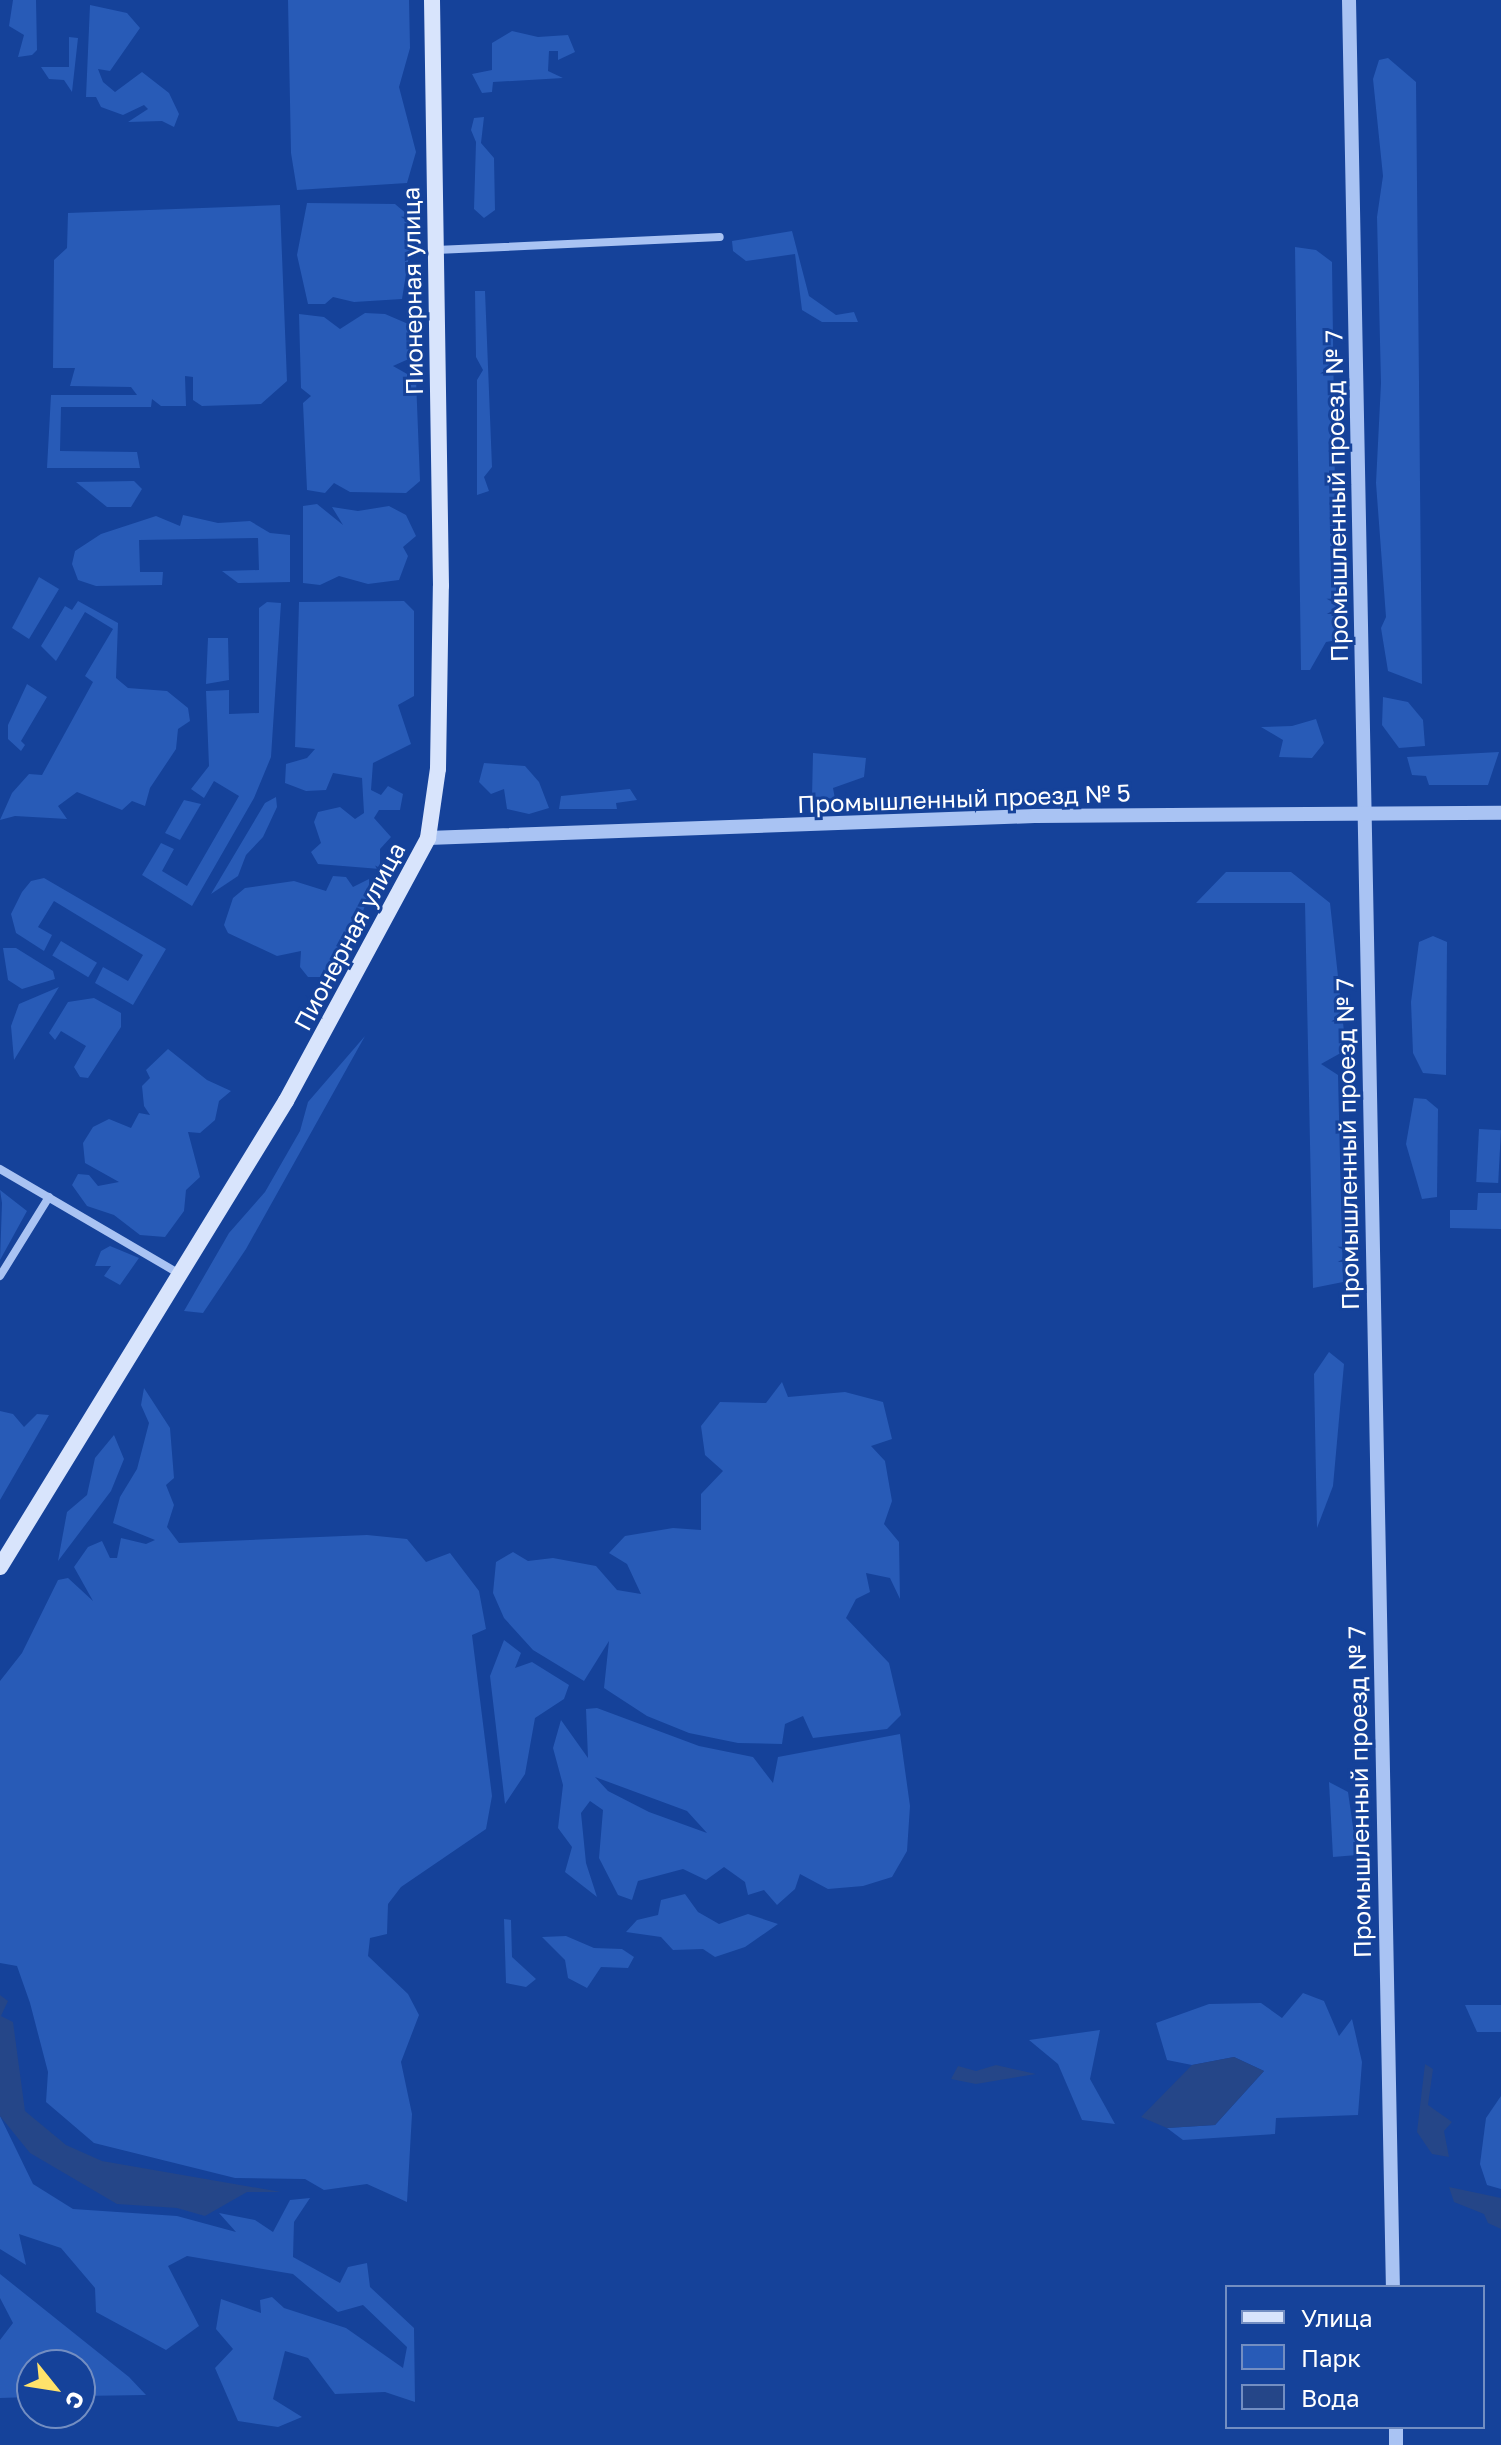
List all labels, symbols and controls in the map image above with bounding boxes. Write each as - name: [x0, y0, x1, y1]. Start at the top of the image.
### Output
- street label: Пионерная улица: [396, 186, 428, 396]
- street label: Промышленный проезд № 7: [1319, 330, 1353, 662]
- street label: Промышленный проезд № 5: [797, 778, 1131, 818]
- street label: Пионерная улица: [287, 837, 411, 1035]
- street label: Промышленный проезд № 7: [1330, 978, 1364, 1310]
- street label: Промышленный проезд № 7: [1342, 1626, 1376, 1958]
- legend: [1225, 2285, 1485, 2429]
- text: Улица: [1301, 2303, 1373, 2332]
- text: Парк: [1301, 2343, 1361, 2372]
- north arrow: [16, 2349, 96, 2429]
- text: Вода: [1301, 2383, 1360, 2412]
- text: С: [60, 2387, 91, 2414]

